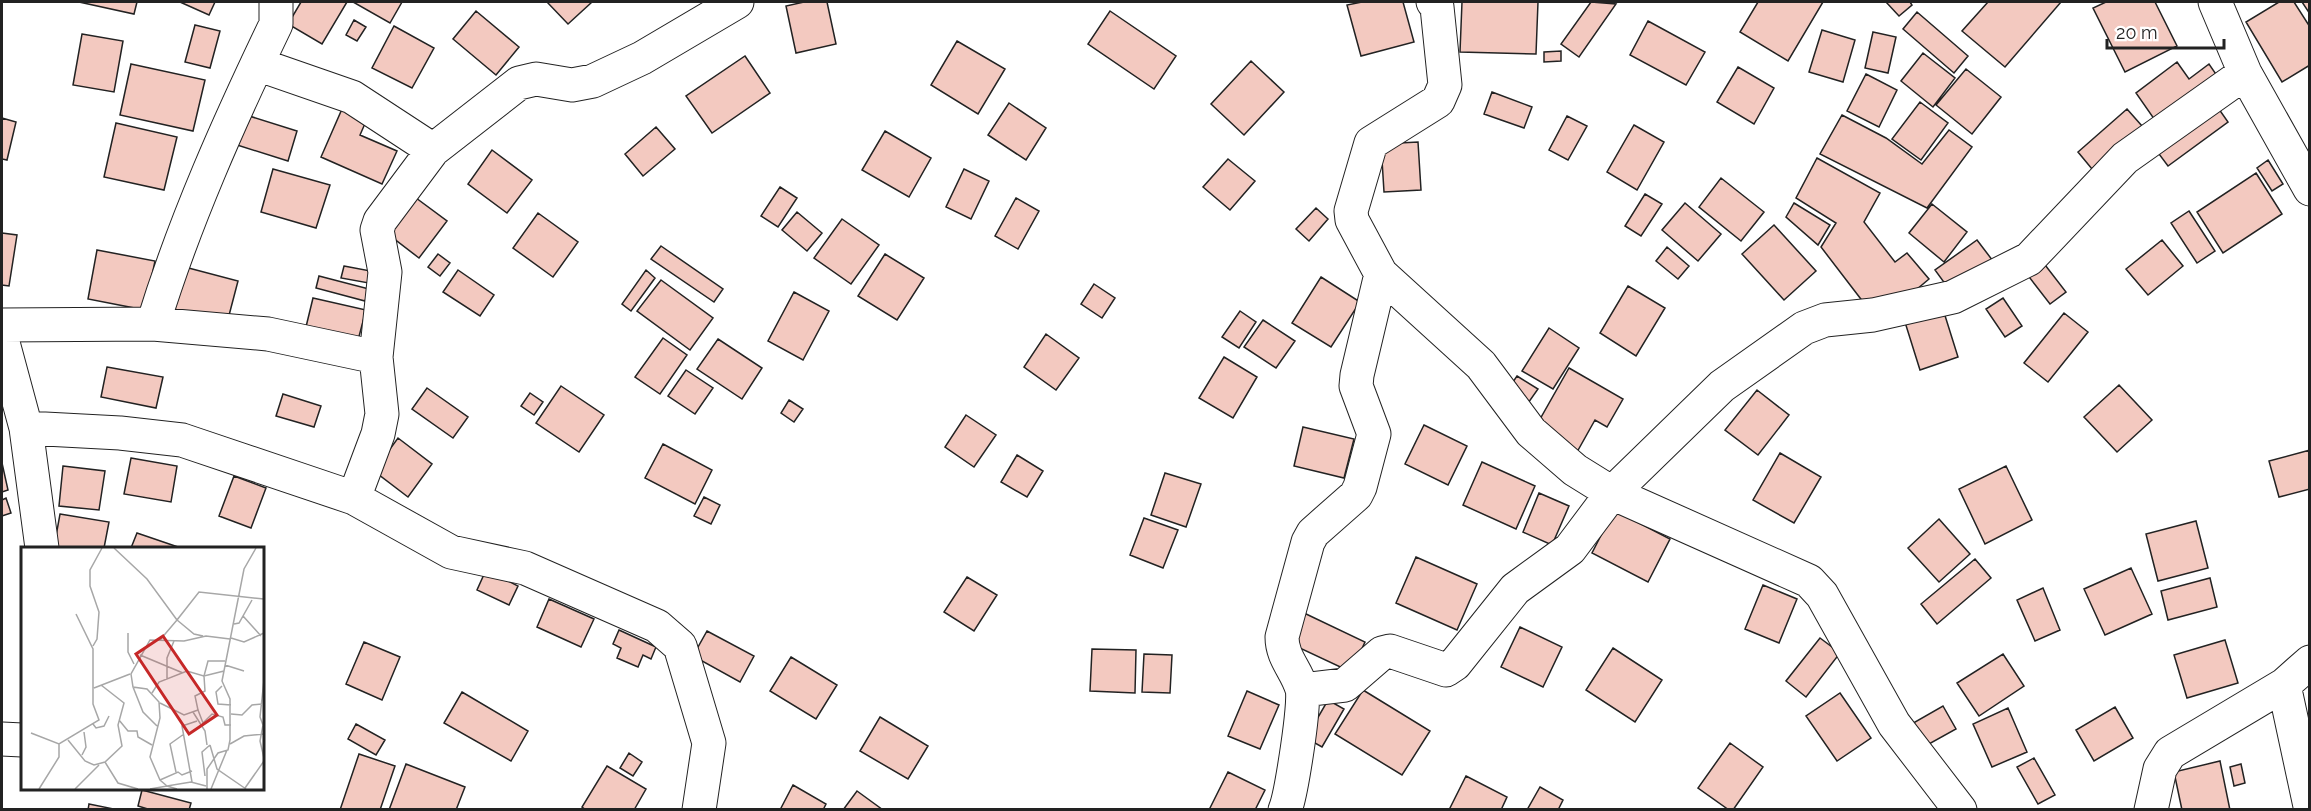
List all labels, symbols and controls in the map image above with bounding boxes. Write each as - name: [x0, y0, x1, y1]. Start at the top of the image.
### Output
- scale bar: [2107, 12, 2224, 50]
- text: 20 m: [2116, 22, 2158, 43]
- inset map: [21, 547, 264, 790]

